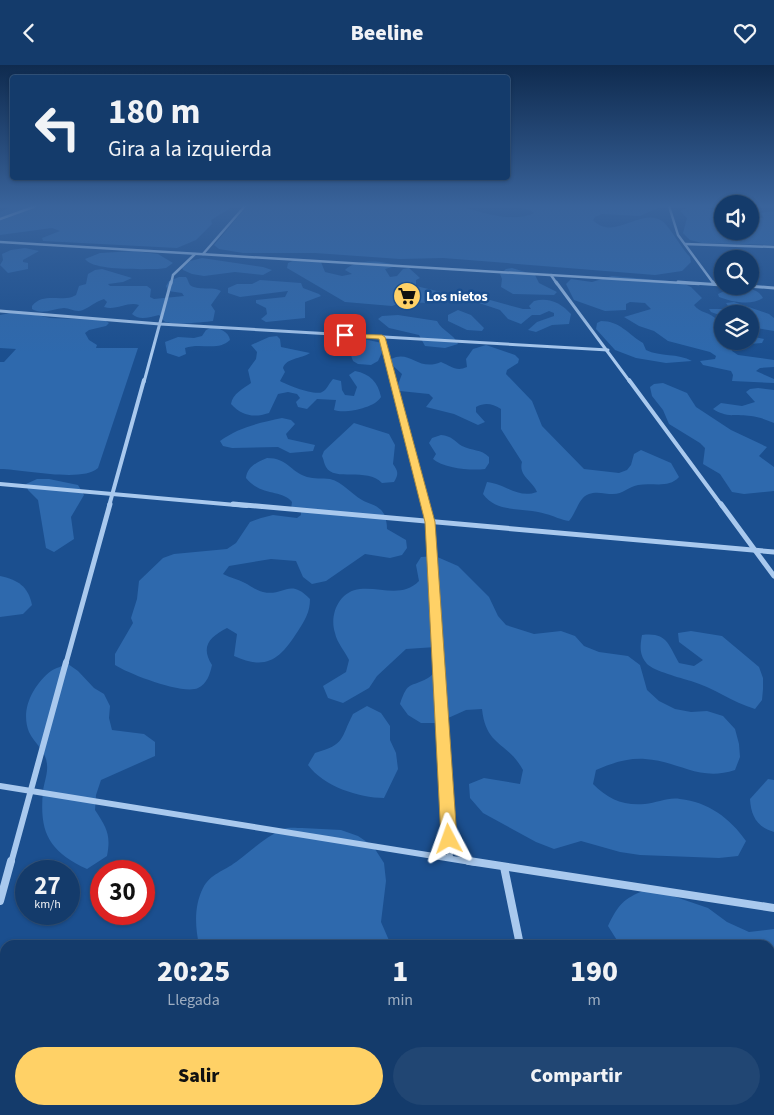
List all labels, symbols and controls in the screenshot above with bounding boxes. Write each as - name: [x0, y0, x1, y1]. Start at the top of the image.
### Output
- text: Beeline: [350, 17, 424, 49]
- icon: back: [15, 19, 43, 47]
- icon: heart: [731, 19, 759, 47]
- text: 180 m: [108, 87, 200, 137]
- icon: left: [25, 95, 90, 160]
- text: Gira a la izquierda: [108, 133, 272, 165]
- map controls: [714, 195, 759, 350]
- button: sound: [714, 195, 759, 240]
- button: search: [714, 250, 759, 295]
- supermarket icon: Los nietos: [392, 281, 422, 311]
- place label: Los nietos: [426, 287, 488, 307]
- button: layers: [714, 305, 759, 350]
- pin: [324, 314, 366, 356]
- icon: arrive: [331, 321, 359, 349]
- position arrow: [422, 812, 474, 864]
- speed limit sign: 30: [90, 860, 155, 925]
- text: 27: [34, 868, 61, 904]
- text: km/h: [34, 896, 61, 913]
- text: 20:25: [157, 950, 230, 993]
- text: 1: [392, 950, 408, 993]
- text: 190: [570, 950, 618, 993]
- text: Llegada: [167, 989, 220, 1011]
- text: min: [387, 989, 413, 1011]
- text: m: [587, 989, 601, 1011]
- button: Salir: [15, 1047, 383, 1105]
- button: Compartir: [393, 1047, 760, 1105]

